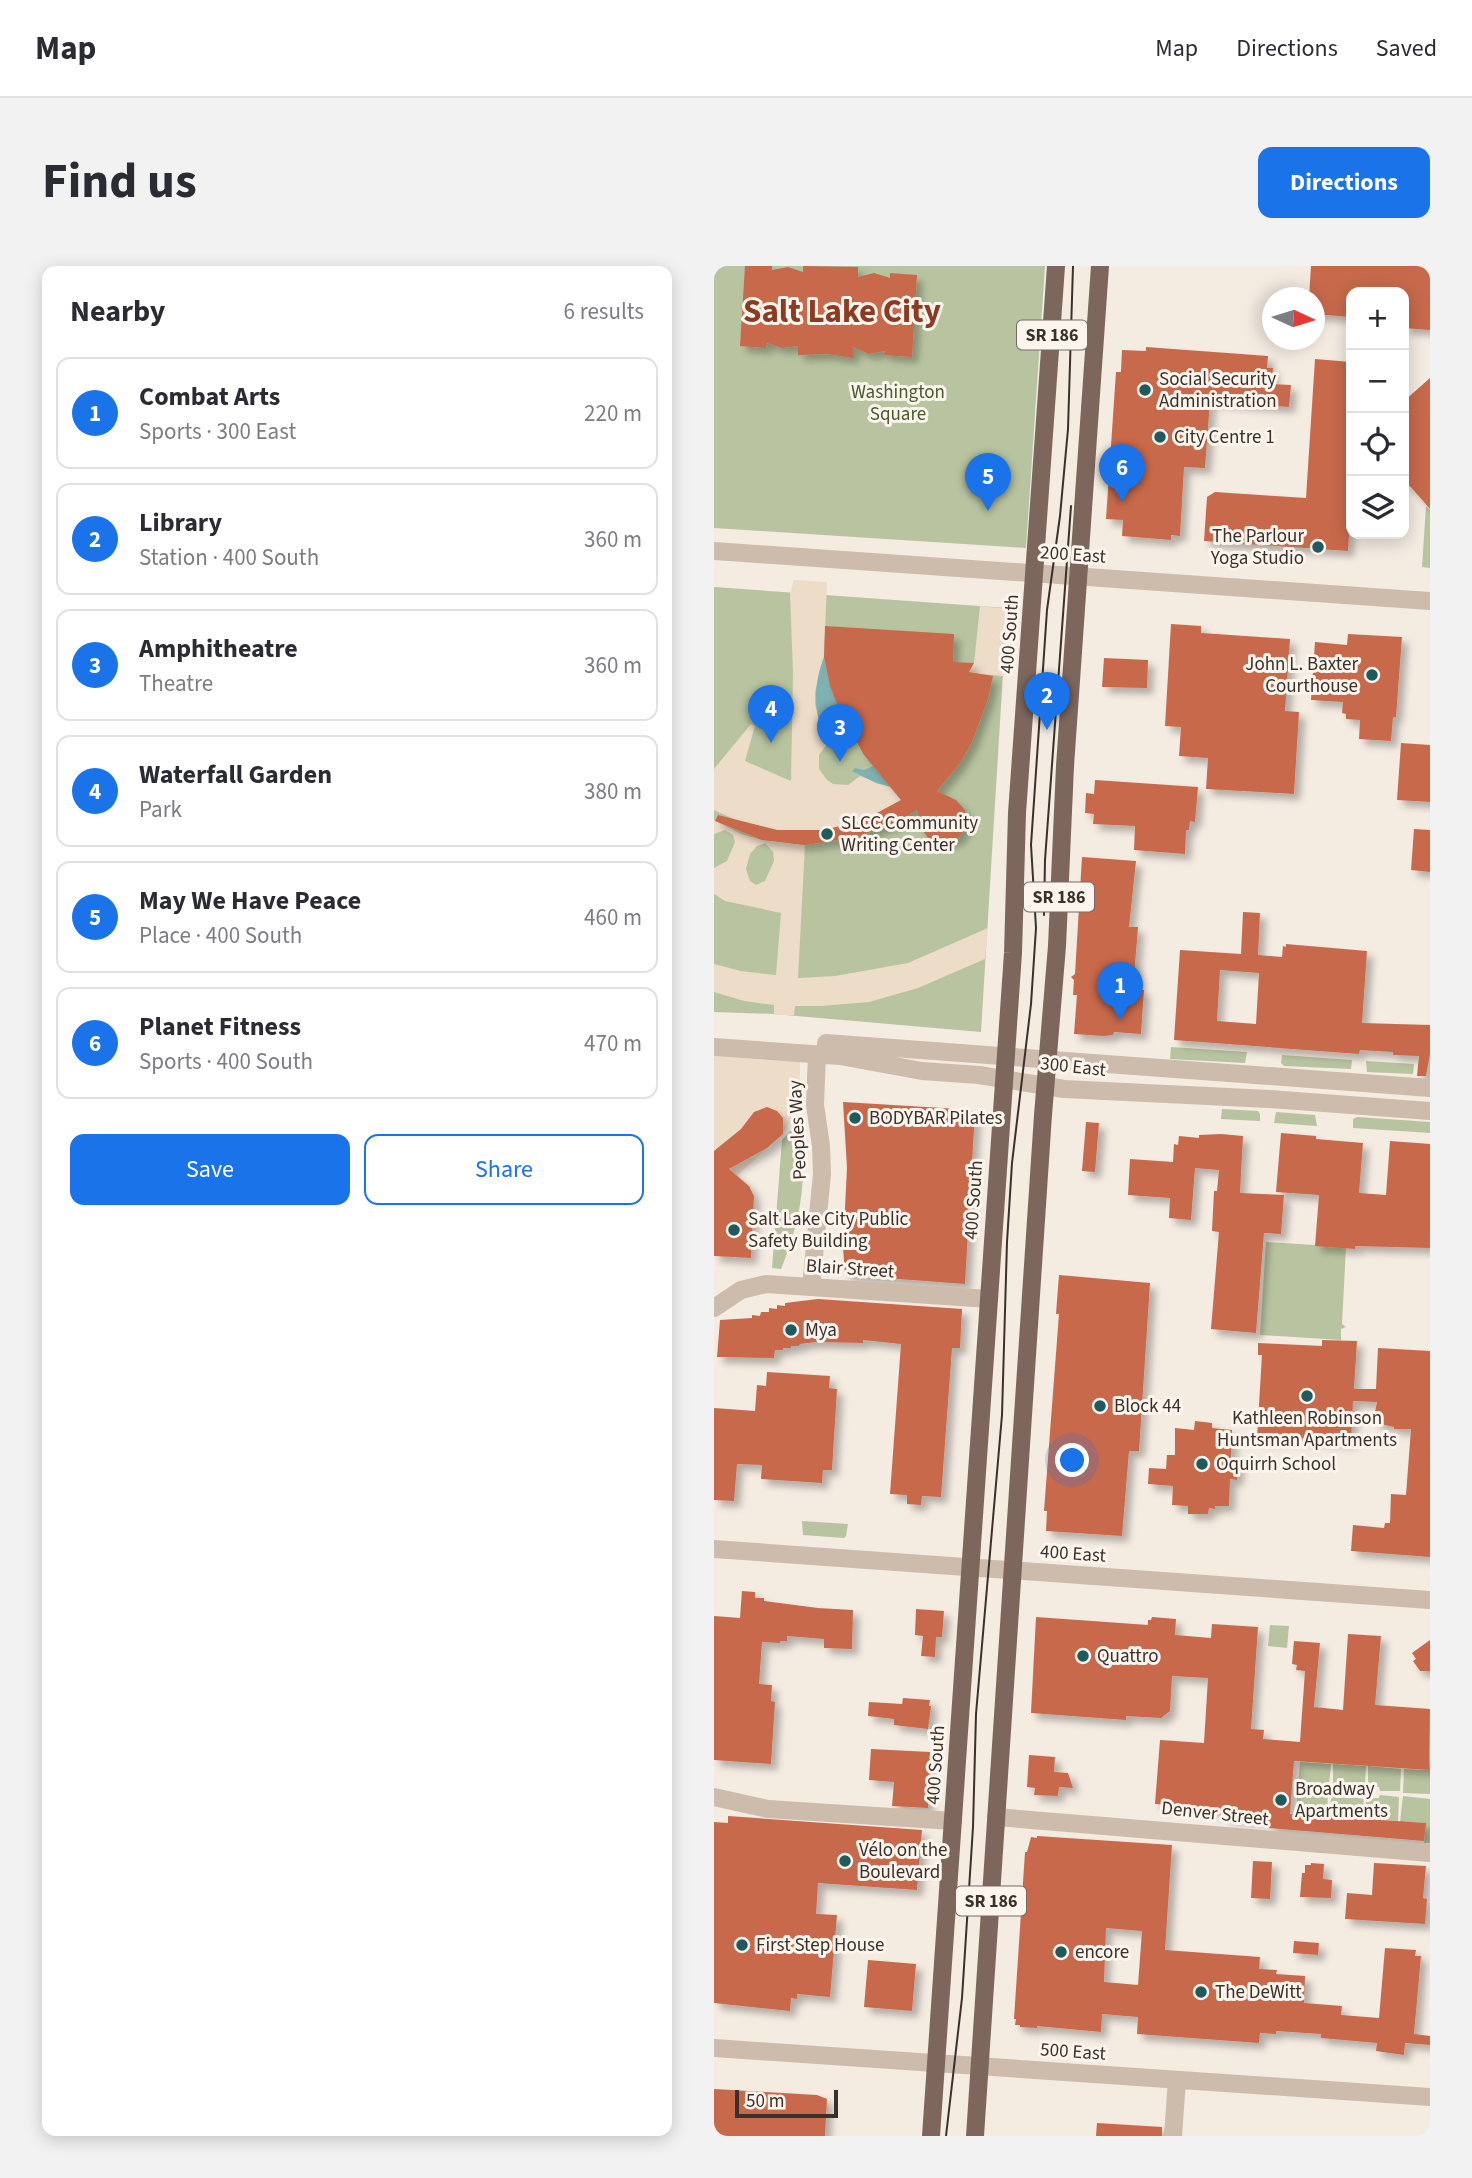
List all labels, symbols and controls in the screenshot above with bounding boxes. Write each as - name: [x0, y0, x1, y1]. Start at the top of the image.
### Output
- text: Map: [35, 25, 96, 72]
- text: Map: [1155, 31, 1198, 66]
- text: Directions: [1236, 31, 1338, 66]
- text: Saved: [1376, 31, 1437, 66]
- text: Find us: [42, 147, 197, 217]
- button: Directions: [1258, 147, 1430, 218]
- north arrow: [1262, 287, 1325, 350]
- map controls: [1346, 287, 1409, 539]
- button: +: [1346, 287, 1409, 350]
- district label: Salt Lake City: [743, 288, 941, 335]
- text: Nearby: [70, 290, 165, 333]
- text: 6 results: [564, 295, 644, 328]
- road number: SR 186: [1017, 321, 1087, 350]
- button: −: [1346, 350, 1409, 413]
- place label: Social Security Administration: [1159, 366, 1277, 415]
- text: Combat Arts: [139, 378, 280, 415]
- park label: Washington Square: [851, 379, 945, 428]
- marker: Social Security Administration: [1137, 382, 1153, 398]
- text: 1: [89, 397, 101, 430]
- text: 220 m: [584, 397, 642, 430]
- button: locate: [1346, 413, 1409, 476]
- text: Sports · 300 East: [139, 415, 296, 448]
- place label: City Centre 1: [1174, 424, 1275, 451]
- marker: City Centre 1: [1152, 429, 1168, 445]
- pin: 6: [1099, 444, 1145, 502]
- pin: 5: [965, 453, 1011, 511]
- button: layers: [1346, 476, 1409, 539]
- text: Library: [139, 504, 222, 541]
- text: 2: [89, 523, 101, 556]
- text: 360 m: [584, 523, 642, 556]
- place label: The Parlour Yoga Studio: [1210, 523, 1304, 572]
- street label: 200 East: [1039, 539, 1107, 571]
- marker: The Parlour Yoga Studio: [1310, 539, 1326, 555]
- text: Station · 400 South: [139, 541, 319, 574]
- street label: 400 South: [994, 593, 1026, 675]
- text: Amphitheatre: [139, 630, 298, 667]
- text: 3: [89, 649, 101, 682]
- text: 360 m: [584, 649, 642, 682]
- place label: John L. Baxter Courthouse: [1245, 651, 1358, 700]
- text: Theatre: [139, 667, 213, 700]
- marker: John L. Baxter Courthouse: [1364, 667, 1380, 683]
- pin: 2: [1024, 672, 1070, 730]
- pin: 4: [748, 685, 794, 743]
- pin: 3: [817, 704, 863, 762]
- text: Waterfall Garden: [139, 756, 332, 793]
- text: 4: [89, 775, 101, 808]
- text: 380 m: [584, 775, 642, 808]
- text: Park: [139, 793, 182, 826]
- place label: SLCC Community Writing Center: [841, 810, 978, 859]
- marker: SLCC Community Writing Center: [819, 826, 835, 842]
- text: May We Have Peace: [139, 882, 361, 919]
- road number: SR 186: [1024, 882, 1094, 912]
- text: 5: [89, 901, 101, 934]
- text: 460 m: [584, 901, 642, 934]
- text: Place · 400 South: [139, 919, 302, 952]
- pin: 1: [1097, 962, 1143, 1020]
- text: Planet Fitness: [139, 1008, 301, 1045]
- text: 6: [89, 1027, 101, 1060]
- text: 470 m: [584, 1027, 642, 1060]
- text: Sports · 400 South: [139, 1045, 313, 1078]
- street label: 300 East: [1039, 1050, 1108, 1084]
- street label: Peoples Way: [782, 1079, 814, 1180]
- place label: BODYBAR Pilates: [869, 1105, 1002, 1132]
- marker: BODYBAR Pilates: [847, 1110, 863, 1126]
- button: Save: [70, 1134, 350, 1205]
- button: Share: [364, 1134, 644, 1205]
- street label: 400 South: [958, 1159, 990, 1241]
- place label: Salt Lake City Public Safety Building: [748, 1206, 909, 1255]
- marker: Salt Lake City Public Safety Building: [726, 1222, 742, 1238]
- street label: Blair Street: [805, 1252, 896, 1286]
- place label: Mya: [805, 1317, 837, 1344]
- marker: Mya: [783, 1322, 799, 1338]
- marker: Kathleen Robinson Huntsman Apartments: [1299, 1388, 1315, 1404]
- place label: Block 44: [1114, 1393, 1181, 1420]
- marker: Block 44: [1092, 1398, 1108, 1414]
- place label: Kathleen Robinson Huntsman Apartments: [1217, 1405, 1397, 1454]
- your location: [1055, 1443, 1089, 1477]
- place label: Oquirrh School: [1216, 1451, 1336, 1478]
- marker: Oquirrh School: [1194, 1456, 1210, 1472]
- street label: 400 East: [1039, 1538, 1107, 1570]
- place label: Quattro: [1097, 1643, 1158, 1670]
- marker: Quattro: [1075, 1648, 1091, 1664]
- street label: 400 South: [920, 1724, 952, 1806]
- place label: Broadway Apartments: [1295, 1776, 1388, 1825]
- marker: Broadway Apartments: [1273, 1792, 1289, 1808]
- street label: Denver Street: [1160, 1795, 1271, 1833]
- place label: Vélo on the Boulevard: [859, 1837, 948, 1886]
- marker: Vélo on the Boulevard: [837, 1853, 853, 1869]
- road number: SR 186: [956, 1886, 1026, 1916]
- place label: First Step House: [756, 1932, 884, 1959]
- marker: First Step House: [734, 1937, 750, 1953]
- place label: encore: [1075, 1939, 1129, 1966]
- marker: encore: [1053, 1944, 1069, 1960]
- place label: The DeWitt: [1215, 1979, 1302, 2006]
- marker: The DeWitt: [1193, 1984, 1209, 2000]
- street label: 500 East: [1039, 2036, 1107, 2068]
- scale bar: [735, 2087, 838, 2119]
- text: 50 m: [746, 2088, 784, 2115]

